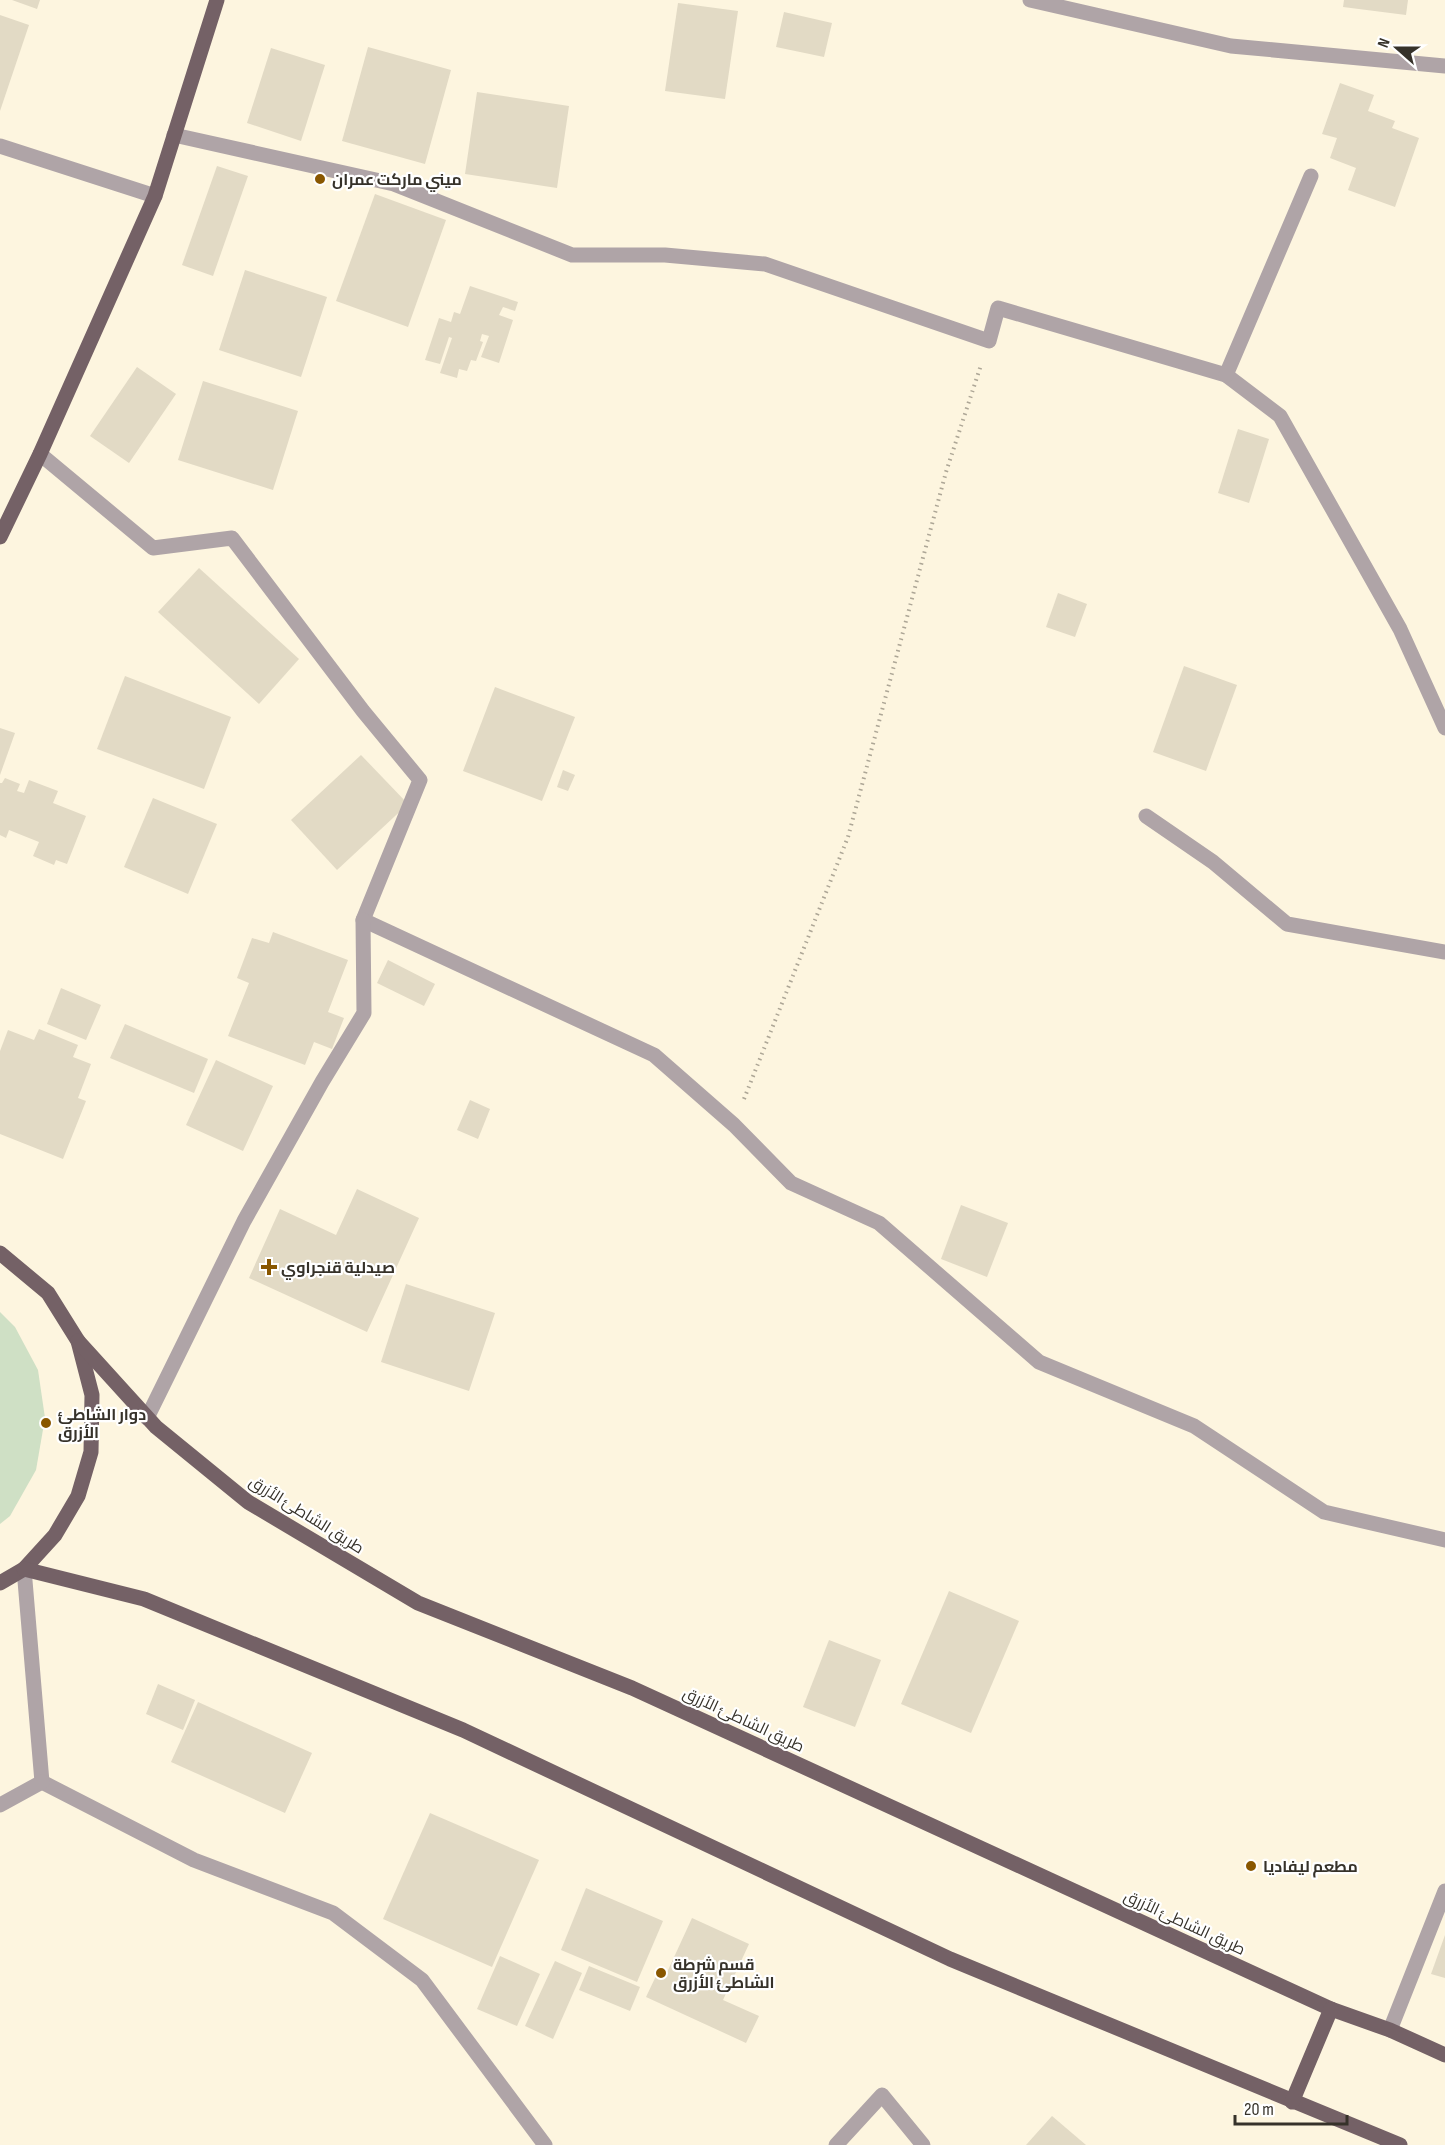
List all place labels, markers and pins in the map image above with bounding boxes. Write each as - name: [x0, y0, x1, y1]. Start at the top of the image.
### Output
- place label: ميني ماركت عمران: [332, 171, 462, 192]
- marker: ميني ماركت عمران: [313, 172, 327, 186]
- place label: صيدلية قنجراوي: [281, 1259, 395, 1280]
- marker: صيدلية قنجراوي: [262, 1260, 276, 1274]
- place label: دوار الشاطئ الأزرق: [58, 1406, 146, 1443]
- marker: دوار الشاطئ الأزرق: [39, 1416, 53, 1430]
- place label: مطعم ليفاديا: [1263, 1858, 1358, 1878]
- marker: مطعم ليفاديا: [1244, 1859, 1258, 1873]
- place label: قسم شرطة الشاطئ الأزرق: [673, 1956, 775, 1993]
- marker: قسم شرطة الشاطئ الأزرق: [654, 1966, 668, 1980]

